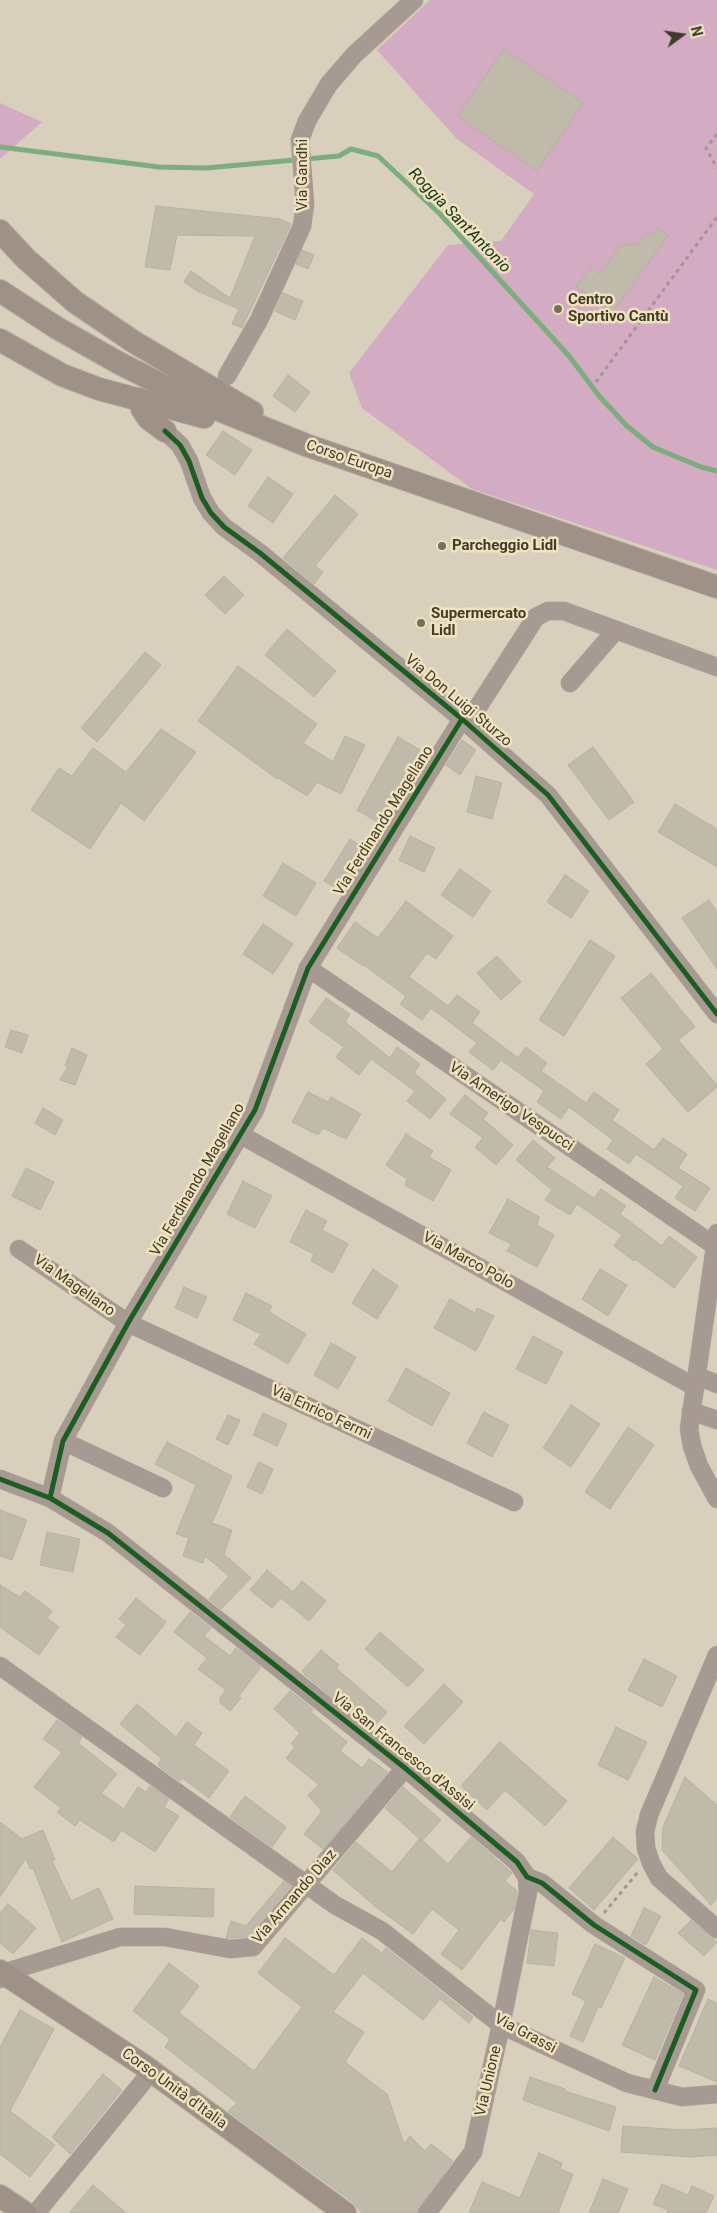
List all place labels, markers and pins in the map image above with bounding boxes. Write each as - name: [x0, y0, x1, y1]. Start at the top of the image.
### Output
- place label: Centro Sportivo Cantù: [568, 291, 668, 326]
- marker: Centro Sportivo Cantù: [552, 303, 564, 315]
- place label: Parcheggio Lidl: [452, 537, 557, 555]
- marker: Parcheggio Lidl: [436, 540, 448, 552]
- place label: Supermercato Lidl: [431, 605, 526, 640]
- marker: Supermercato Lidl: [415, 617, 427, 629]

